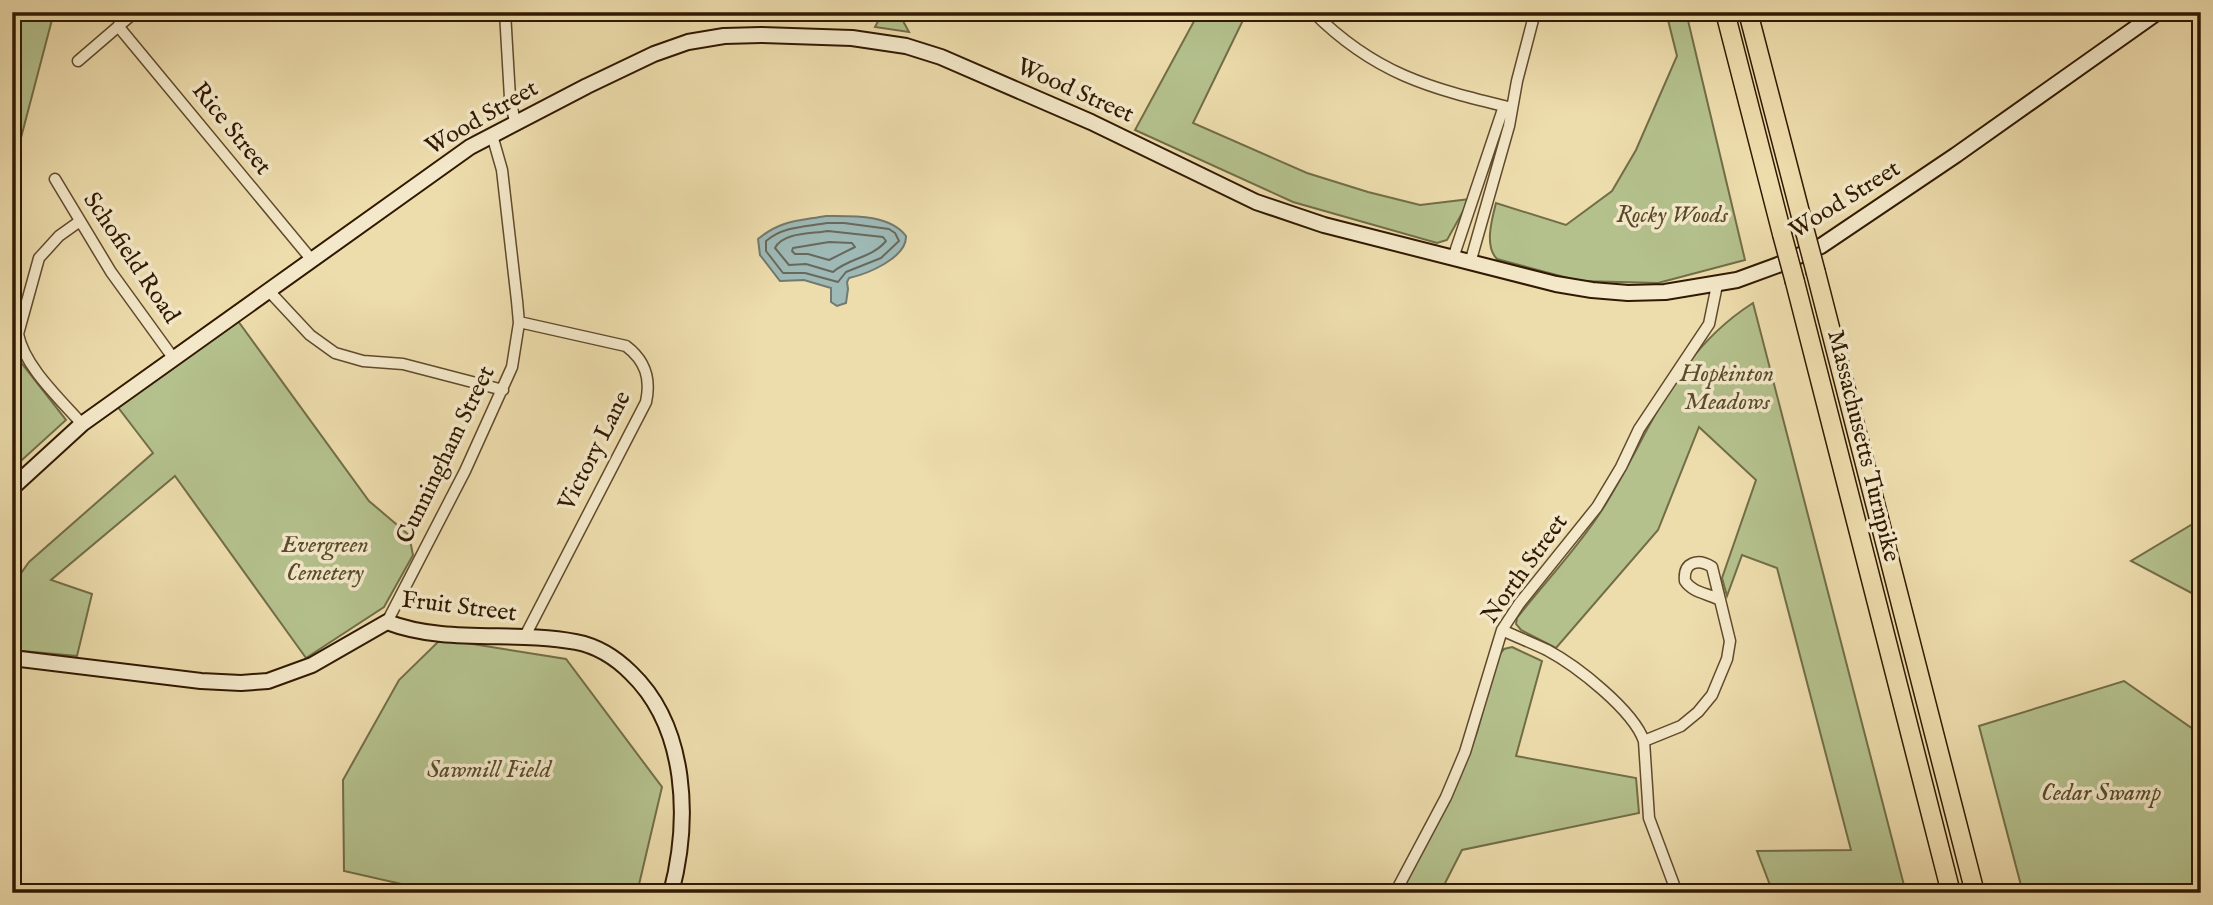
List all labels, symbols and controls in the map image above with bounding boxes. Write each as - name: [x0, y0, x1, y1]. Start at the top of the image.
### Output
- street label: Wood Street: [1012, 51, 1138, 131]
- street label: Wood Street: [420, 73, 544, 163]
- street label: Rice Street: [184, 76, 278, 182]
- street label: Wood Street: [1784, 154, 1906, 246]
- street label: Schofield Road: [76, 186, 186, 330]
- park label: Rocky Woods: [1616, 200, 1729, 231]
- street label: Massachusetts Turnpike: [1819, 327, 1907, 565]
- park label: Hopkinton Meadows: [1679, 359, 1774, 418]
- street label: Cunningham Street: [390, 361, 502, 549]
- street label: Victory Lane: [551, 386, 638, 517]
- street label: North Street: [1475, 508, 1575, 630]
- park label: Evergreen Cemetery: [280, 530, 369, 589]
- street label: Fruit Street: [400, 585, 518, 629]
- park label: Sawmill Field: [427, 755, 553, 786]
- park label: Cedar Swamp: [2041, 778, 2161, 809]

